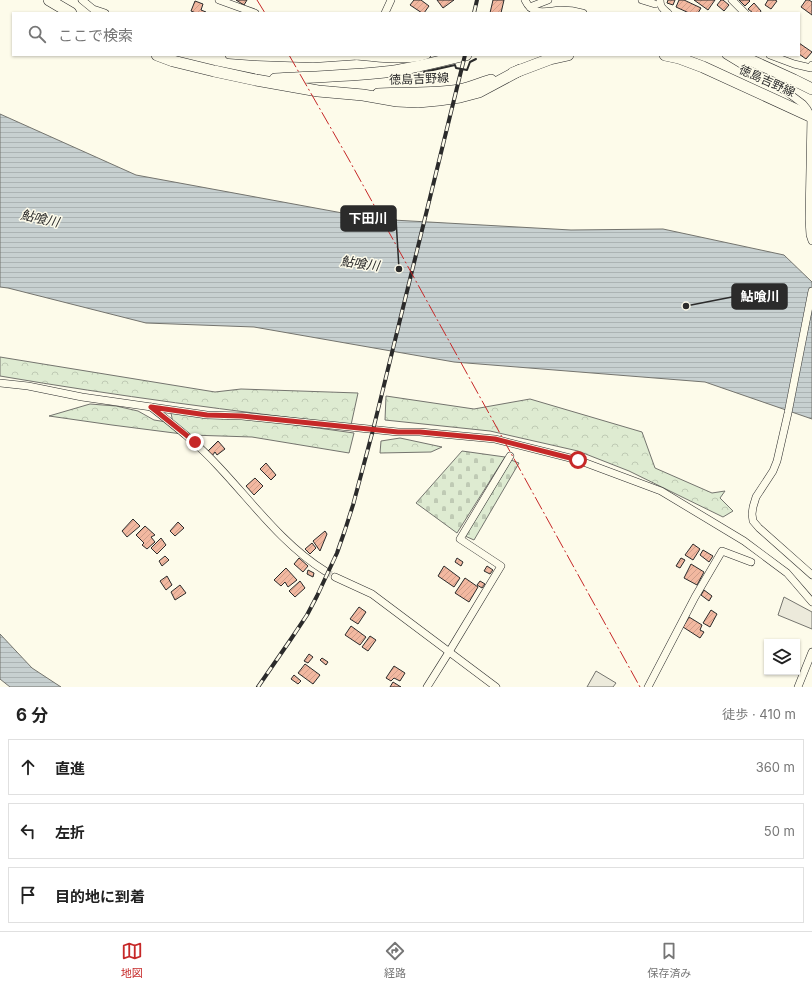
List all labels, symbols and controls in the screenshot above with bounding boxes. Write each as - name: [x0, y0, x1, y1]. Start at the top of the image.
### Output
- search box: [12, 12, 800, 56]
- icon: search: [26, 23, 48, 45]
- text: ここで検索: [58, 26, 133, 45]
- street label: 徳島吉野線: [737, 61, 798, 100]
- street label: 徳島吉野線: [389, 70, 449, 87]
- water label: 鮎喰川: [19, 206, 63, 230]
- callout: 下田川: [341, 206, 396, 231]
- text: 下田川: [348, 210, 388, 226]
- water label: 鮎喰川: [340, 252, 382, 274]
- callout: 鮎喰川: [732, 284, 787, 309]
- text: 鮎喰川: [740, 288, 780, 304]
- route end: [186, 433, 204, 451]
- route start: [569, 451, 587, 469]
- map controls: [764, 639, 800, 675]
- button: layers: [764, 639, 800, 675]
- text: 6 分: [16, 705, 48, 725]
- text: 徒歩 · 410 m: [722, 706, 796, 722]
- icon: ahead: [17, 756, 39, 778]
- text: 直進: [55, 759, 85, 778]
- text: 360 m: [756, 759, 795, 775]
- icon: left: [17, 820, 39, 842]
- text: 左折: [55, 823, 85, 842]
- text: 50 m: [764, 823, 795, 839]
- icon: arrive: [17, 884, 39, 906]
- text: 目的地に到着: [55, 887, 145, 906]
- tab: 地図: [121, 940, 143, 980]
- tab: 経路: [384, 940, 406, 980]
- tab: 保存済み: [647, 940, 691, 980]

